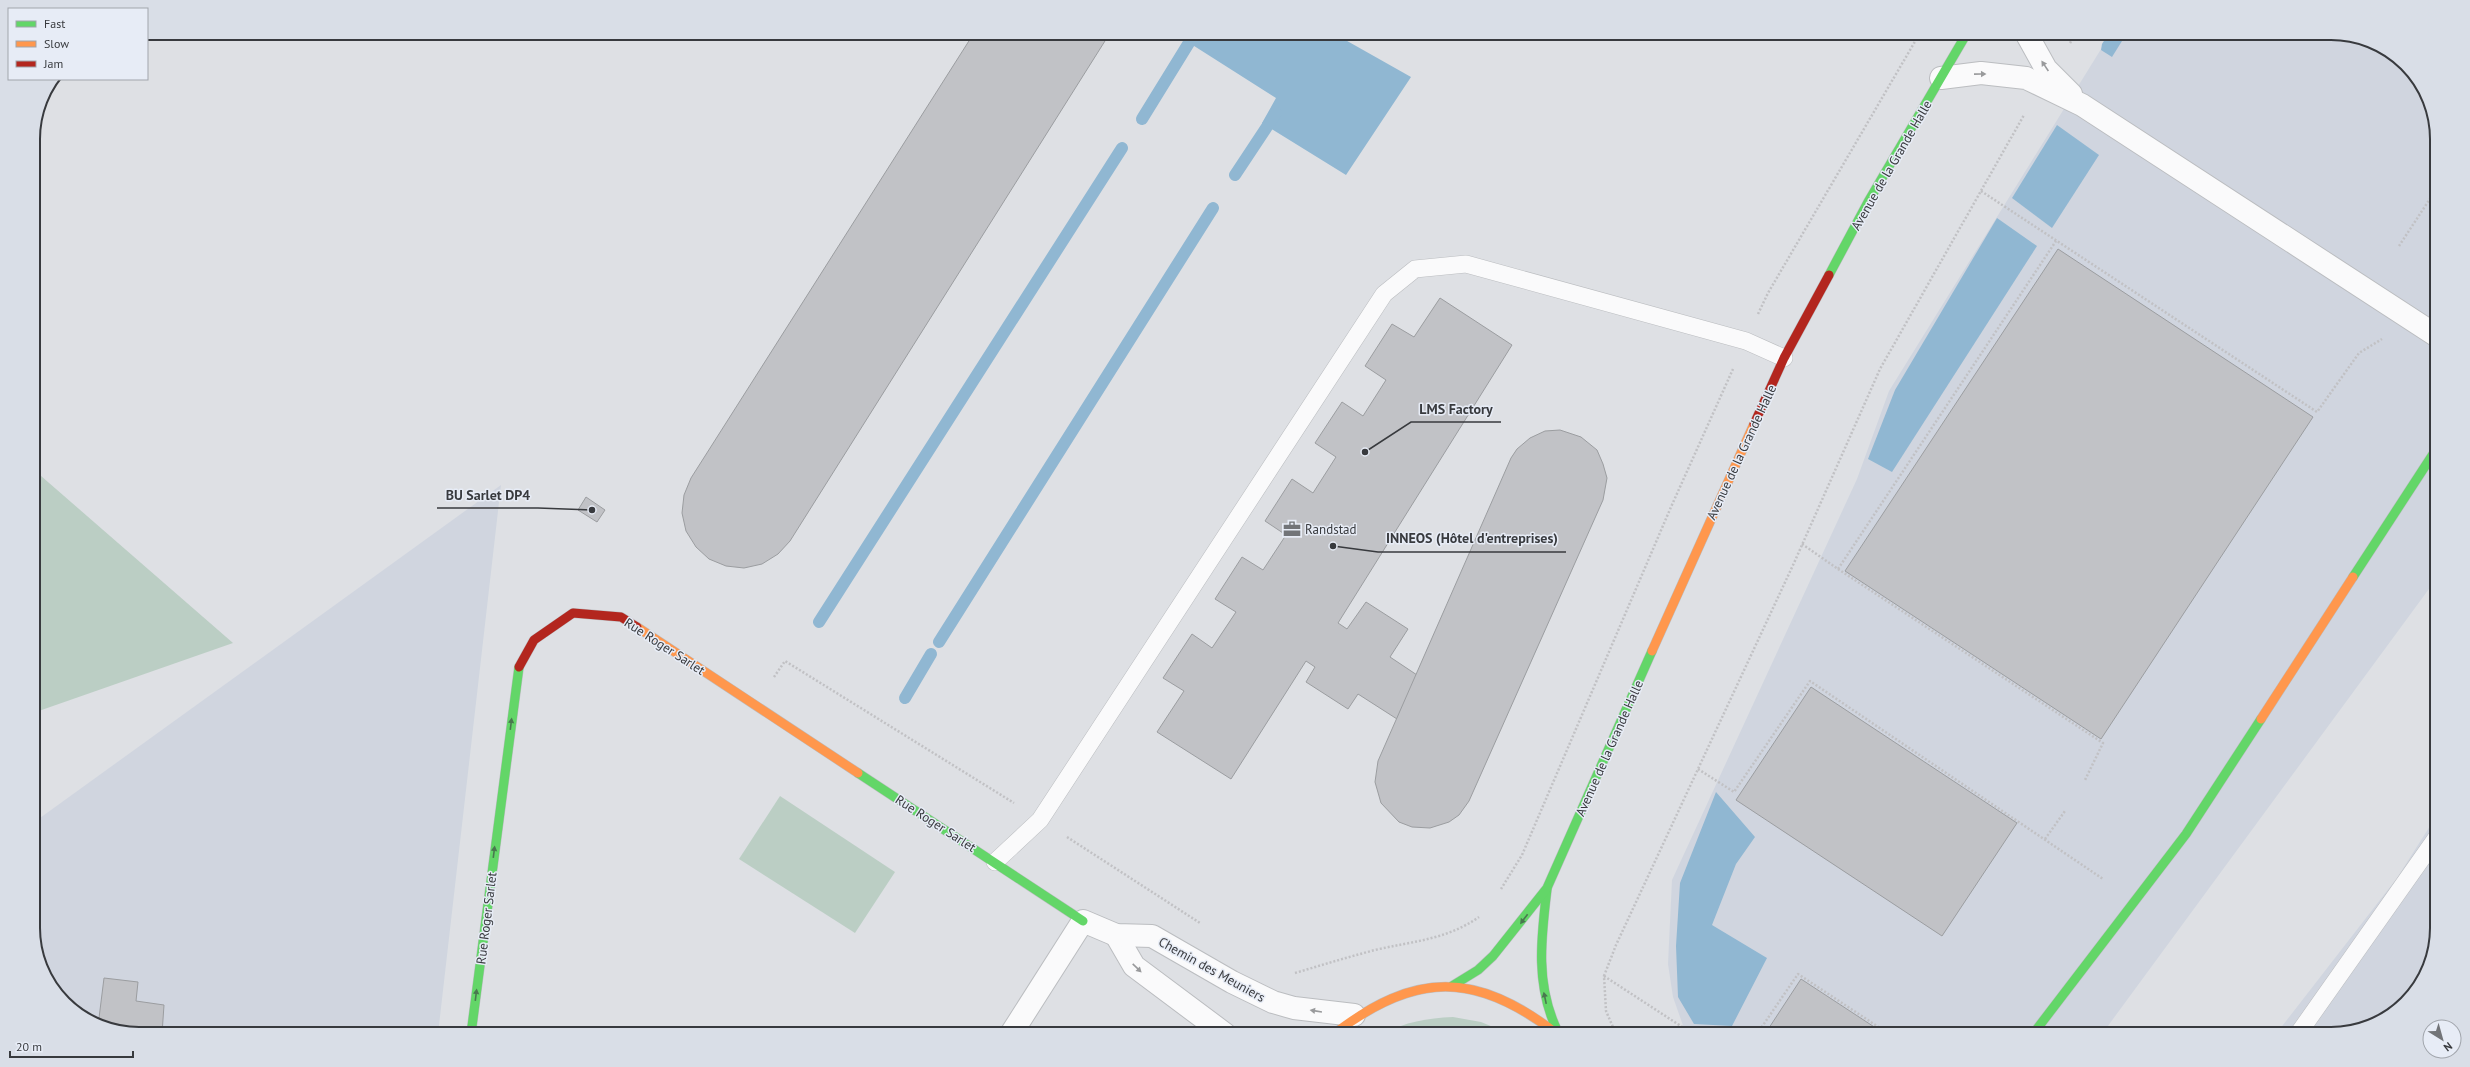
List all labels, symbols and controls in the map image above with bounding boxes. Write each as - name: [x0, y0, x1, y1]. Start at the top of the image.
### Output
- legend: [8, 8, 148, 80]
- text: Fast: [44, 16, 65, 31]
- text: Slow: [44, 36, 69, 51]
- text: Jam: [43, 56, 63, 71]
- one-way arrow: [2041, 61, 2049, 72]
- one-way arrow: [1974, 71, 1987, 77]
- street label: Avenue de la Grande Halle: [1847, 97, 1936, 233]
- street label: Avenue de la Grande Halle: [1703, 382, 1780, 523]
- callout: LMS Factory: [1411, 396, 1501, 422]
- text: LMS Factory: [1419, 400, 1493, 418]
- callout: BU Sarlet DP4: [437, 482, 538, 508]
- text: BU Sarlet DP4: [446, 486, 530, 504]
- office icon: Randstad: [1282, 519, 1302, 539]
- place label: Randstad: [1305, 521, 1356, 538]
- callout: INNEOS (Hôtel d'entreprises): [1378, 526, 1566, 552]
- text: INNEOS (Hôtel d'entreprises): [1386, 529, 1558, 547]
- street label: Rue Roger Sarlet: [621, 614, 709, 679]
- street label: Avenue de la Grande Halle: [1572, 677, 1647, 819]
- one-way arrow: [508, 717, 514, 730]
- street label: Rue Roger Sarlet: [892, 791, 980, 856]
- one-way arrow: [491, 846, 498, 859]
- street label: Rue Roger Sarlet: [472, 870, 501, 965]
- one-way arrow: [1520, 914, 1528, 925]
- street label: Chemin des Meuniers: [1155, 933, 1268, 1006]
- one-way arrow: [1132, 963, 1142, 972]
- one-way arrow: [473, 989, 479, 1001]
- one-way arrow: [1541, 991, 1547, 1004]
- one-way arrow: [1309, 1008, 1322, 1014]
- north arrow: [2422, 1019, 2462, 1059]
- scale bar: [10, 1033, 133, 1059]
- text: 20 m: [16, 1039, 42, 1054]
- text: N: [2441, 1039, 2455, 1055]

